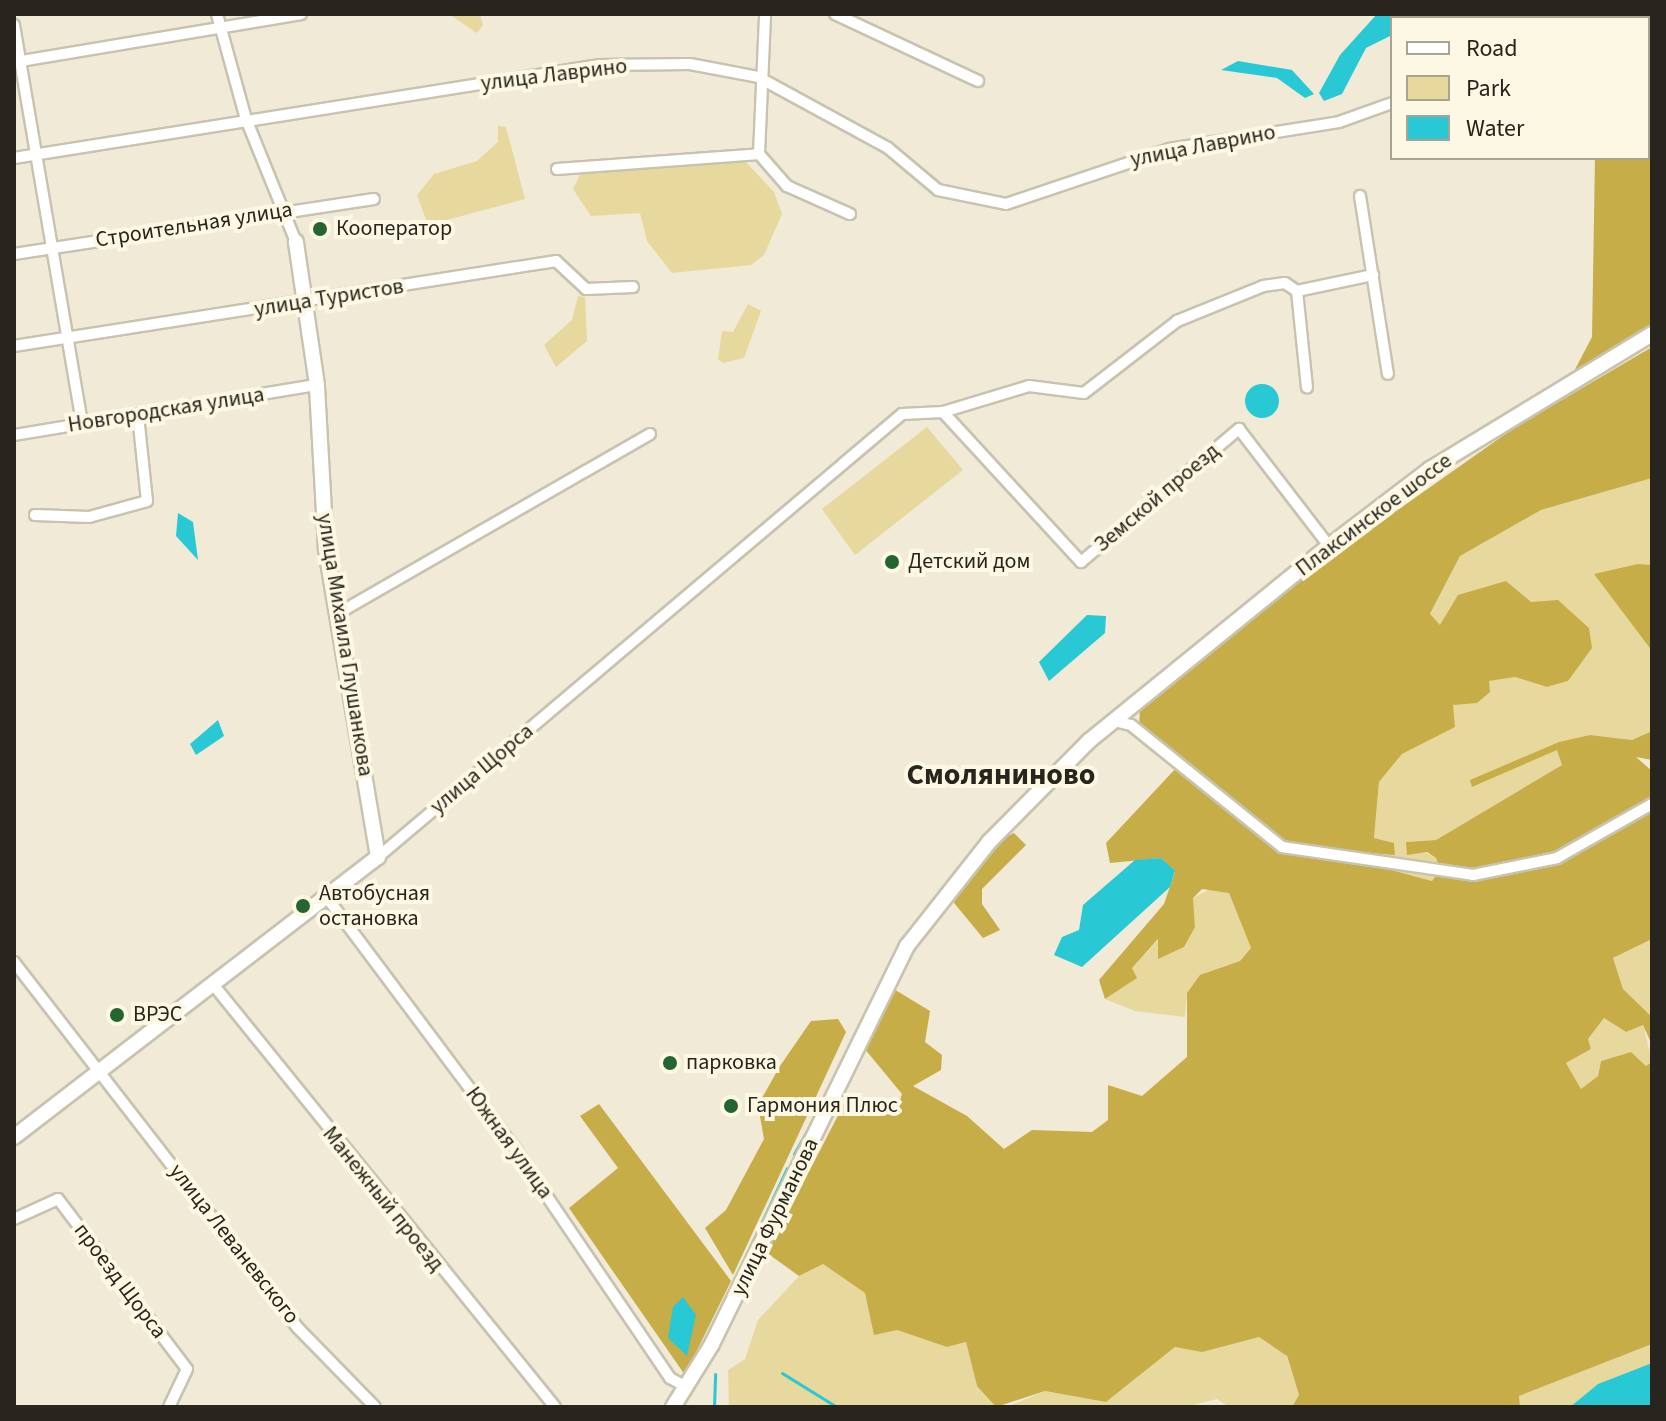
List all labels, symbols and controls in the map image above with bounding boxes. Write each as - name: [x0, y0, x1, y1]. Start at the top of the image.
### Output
- legend: [1390, 16, 1650, 160]
- text: Road: [1466, 31, 1518, 66]
- street label: улица Лаврино: [479, 53, 629, 97]
- text: Park: [1466, 71, 1511, 106]
- text: Water: [1466, 111, 1524, 146]
- street label: улица Лаврино: [1128, 119, 1278, 173]
- street label: Строительная улица: [94, 196, 294, 254]
- place label: Кооператор: [336, 216, 452, 242]
- marker: Кооператор: [311, 220, 329, 238]
- street label: улица Туристов: [252, 273, 406, 323]
- street label: Новгородская улица: [66, 381, 266, 439]
- street label: Земской проезд: [1089, 438, 1225, 558]
- street label: Плаксинское шоссе: [1291, 448, 1457, 582]
- street label: улица Михаила Глушанкова: [311, 512, 379, 778]
- place label: Детский дом: [908, 549, 1030, 575]
- marker: Детский дом: [883, 553, 901, 571]
- street label: улица Щорса: [425, 718, 539, 820]
- district label: Смоляниново: [907, 757, 1095, 793]
- place label: Автобусная остановка: [319, 880, 430, 932]
- marker: Автобусная остановка: [294, 897, 312, 915]
- place label: ВРЭС: [133, 1002, 182, 1028]
- marker: ВРЭС: [108, 1006, 126, 1024]
- place label: парковка: [686, 1050, 777, 1076]
- marker: парковка: [661, 1054, 679, 1072]
- street label: Южная улица: [460, 1082, 558, 1204]
- place label: Гармония Плюс: [747, 1093, 898, 1119]
- marker: Гармония Плюс: [722, 1097, 740, 1115]
- street label: Манежный проезд: [317, 1121, 449, 1277]
- street label: улица Фурманова: [725, 1134, 825, 1300]
- street label: улица Леваневского: [163, 1159, 305, 1329]
- street label: проезд Щорса: [68, 1218, 172, 1344]

